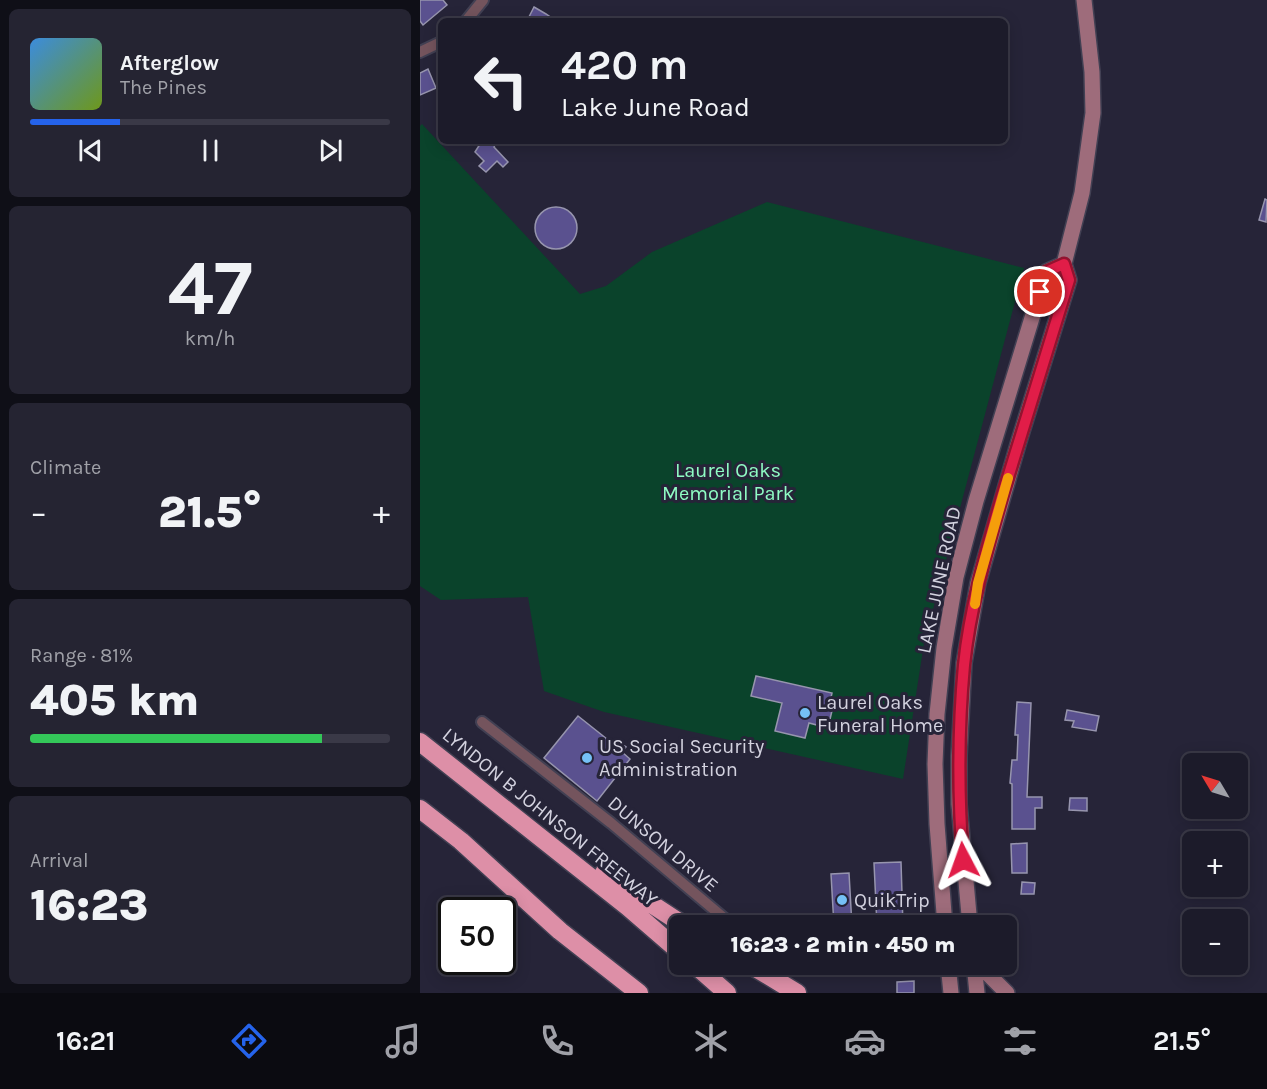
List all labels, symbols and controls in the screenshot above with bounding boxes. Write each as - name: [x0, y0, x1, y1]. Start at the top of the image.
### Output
- text: 420 m: [561, 40, 688, 90]
- icon: left: [462, 42, 540, 120]
- text: Afterglow: [120, 50, 219, 76]
- text: The Pines: [120, 76, 207, 99]
- text: Lake June Road: [561, 91, 750, 123]
- icon: previous: [74, 134, 107, 167]
- icon: pause: [194, 134, 227, 167]
- icon: next: [314, 134, 347, 167]
- text: 47: [167, 242, 253, 334]
- pin: [1014, 266, 1065, 317]
- icon: arrive: [1023, 275, 1056, 308]
- text: km/h: [185, 327, 235, 350]
- text: Climate: [30, 456, 101, 479]
- park label: Laurel Oaks Memorial Park: [662, 459, 794, 505]
- text: 21.5°: [158, 486, 262, 538]
- text: −: [30, 493, 47, 531]
- text: +: [373, 493, 390, 531]
- street label: LAKE JUNE ROAD: [912, 504, 966, 656]
- text: Range · 81%: [30, 644, 133, 667]
- text: 405 km: [30, 674, 199, 726]
- place label: Laurel Oaks Funeral Home: [817, 691, 943, 737]
- marker: Laurel Oaks Funeral Home: [798, 706, 812, 720]
- street label: LYNDON B JOHNSON FREEWAY: [438, 723, 662, 911]
- place label: US Social Security Administration: [599, 735, 764, 781]
- marker: US Social Security Administration: [580, 751, 594, 765]
- north arrow: [1182, 753, 1248, 819]
- map controls: [1182, 753, 1248, 975]
- street label: DUNSON DRIVE: [603, 791, 723, 897]
- position arrow: [931, 828, 995, 892]
- button: +: [1182, 831, 1248, 897]
- text: Arrival: [30, 849, 89, 872]
- text: 16:23: [30, 879, 148, 931]
- place label: QuikTrip: [854, 889, 930, 912]
- marker: QuikTrip: [835, 893, 849, 907]
- speed limit sign: 50: [438, 897, 516, 975]
- button: −: [1182, 909, 1248, 975]
- text: 16:23 · 2 min · 450 m: [731, 932, 955, 958]
- icon: directions: [228, 1020, 270, 1062]
- icon: music: [382, 1020, 424, 1062]
- icon: phone: [536, 1020, 578, 1062]
- icon: climate: [690, 1020, 732, 1062]
- icon: car: [844, 1020, 886, 1062]
- icon: filters: [999, 1020, 1041, 1062]
- text: 16:21: [56, 1025, 115, 1057]
- text: 21.5°: [1153, 1025, 1211, 1057]

